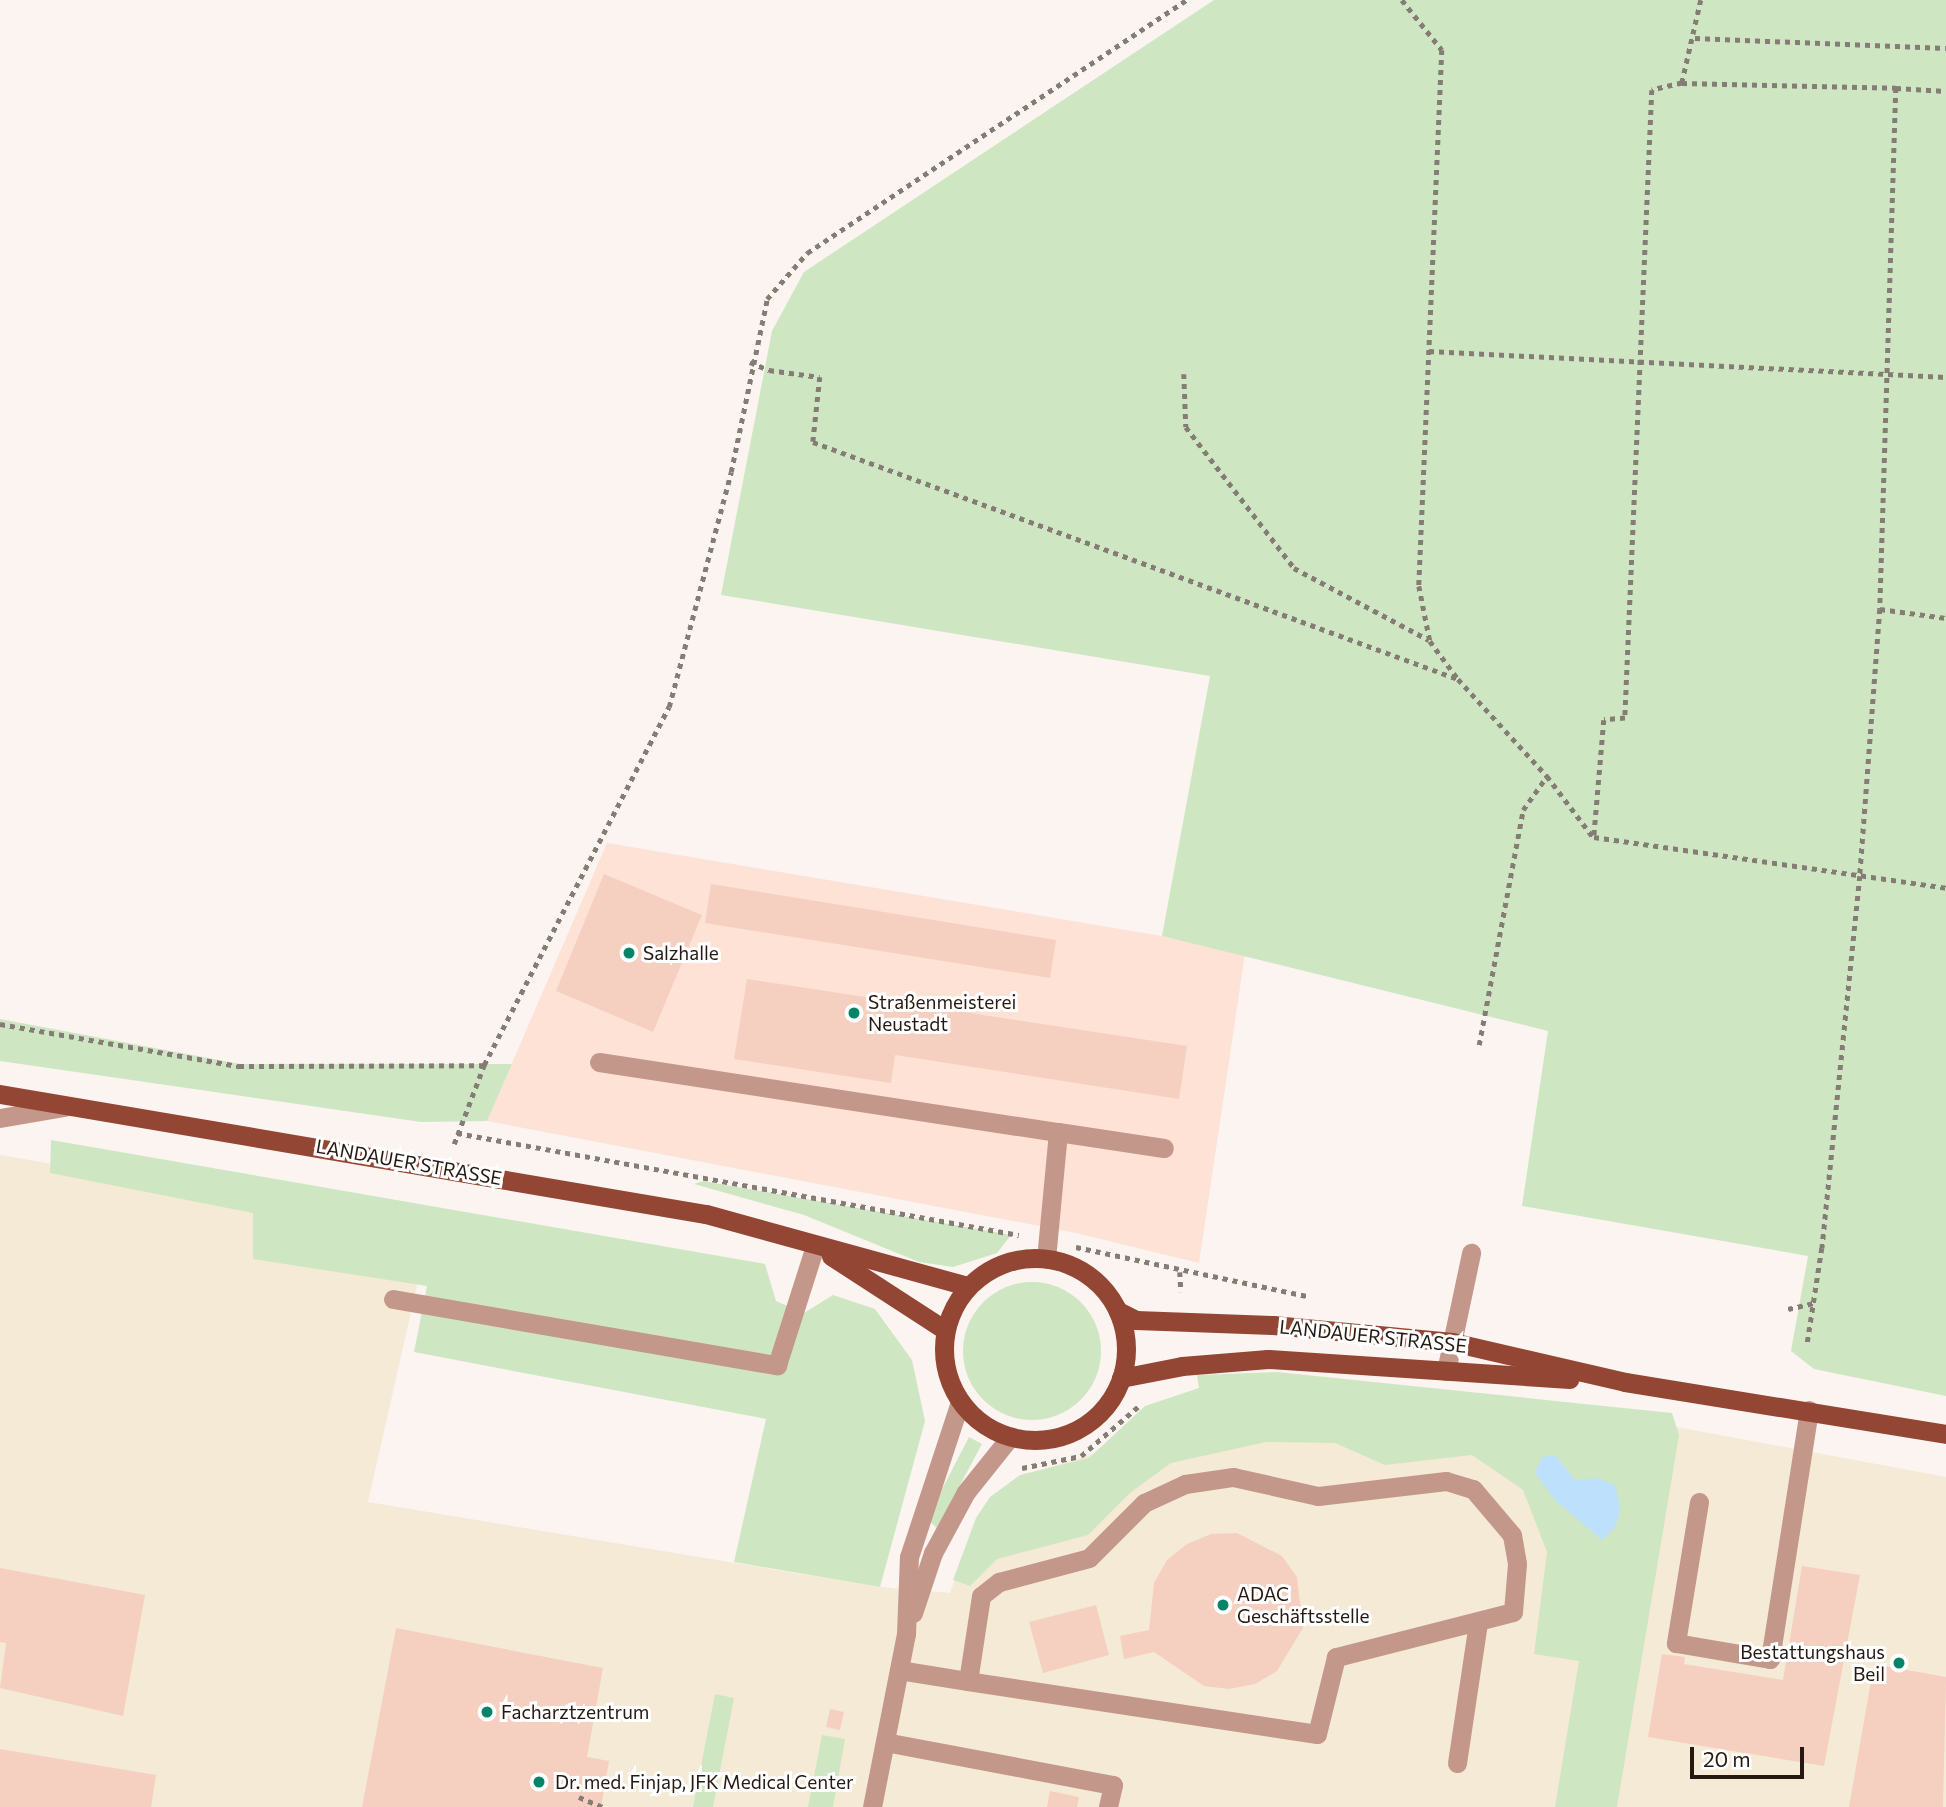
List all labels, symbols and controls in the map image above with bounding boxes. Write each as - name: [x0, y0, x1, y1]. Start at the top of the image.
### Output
- place label: Salzhalle: [643, 942, 719, 964]
- marker: Salzhalle: [621, 945, 637, 961]
- place label: Straßenmeisterei Neustadt: [868, 991, 1016, 1035]
- marker: Straßenmeisterei Neustadt: [846, 1005, 862, 1021]
- street label: LANDAUER STRASSE: [314, 1134, 504, 1190]
- street label: LANDAUER STRASSE: [1278, 1315, 1468, 1357]
- place label: ADAC Geschäftsstelle: [1237, 1583, 1370, 1627]
- marker: ADAC Geschäftsstelle: [1215, 1597, 1231, 1613]
- place label: Bestattungshaus Beil: [1740, 1641, 1885, 1685]
- marker: Bestattungshaus Beil: [1891, 1655, 1907, 1671]
- place label: Facharztzentrum: [501, 1701, 649, 1723]
- marker: Facharztzentrum: [479, 1704, 495, 1720]
- scale bar: [1694, 1734, 1808, 1778]
- text: 20 m: [1703, 1746, 1751, 1771]
- place label: Dr. med. Finjap, JFK Medical Center: [555, 1771, 853, 1793]
- marker: Dr. med. Finjap, JFK Medical Center: [529, 1772, 549, 1792]

